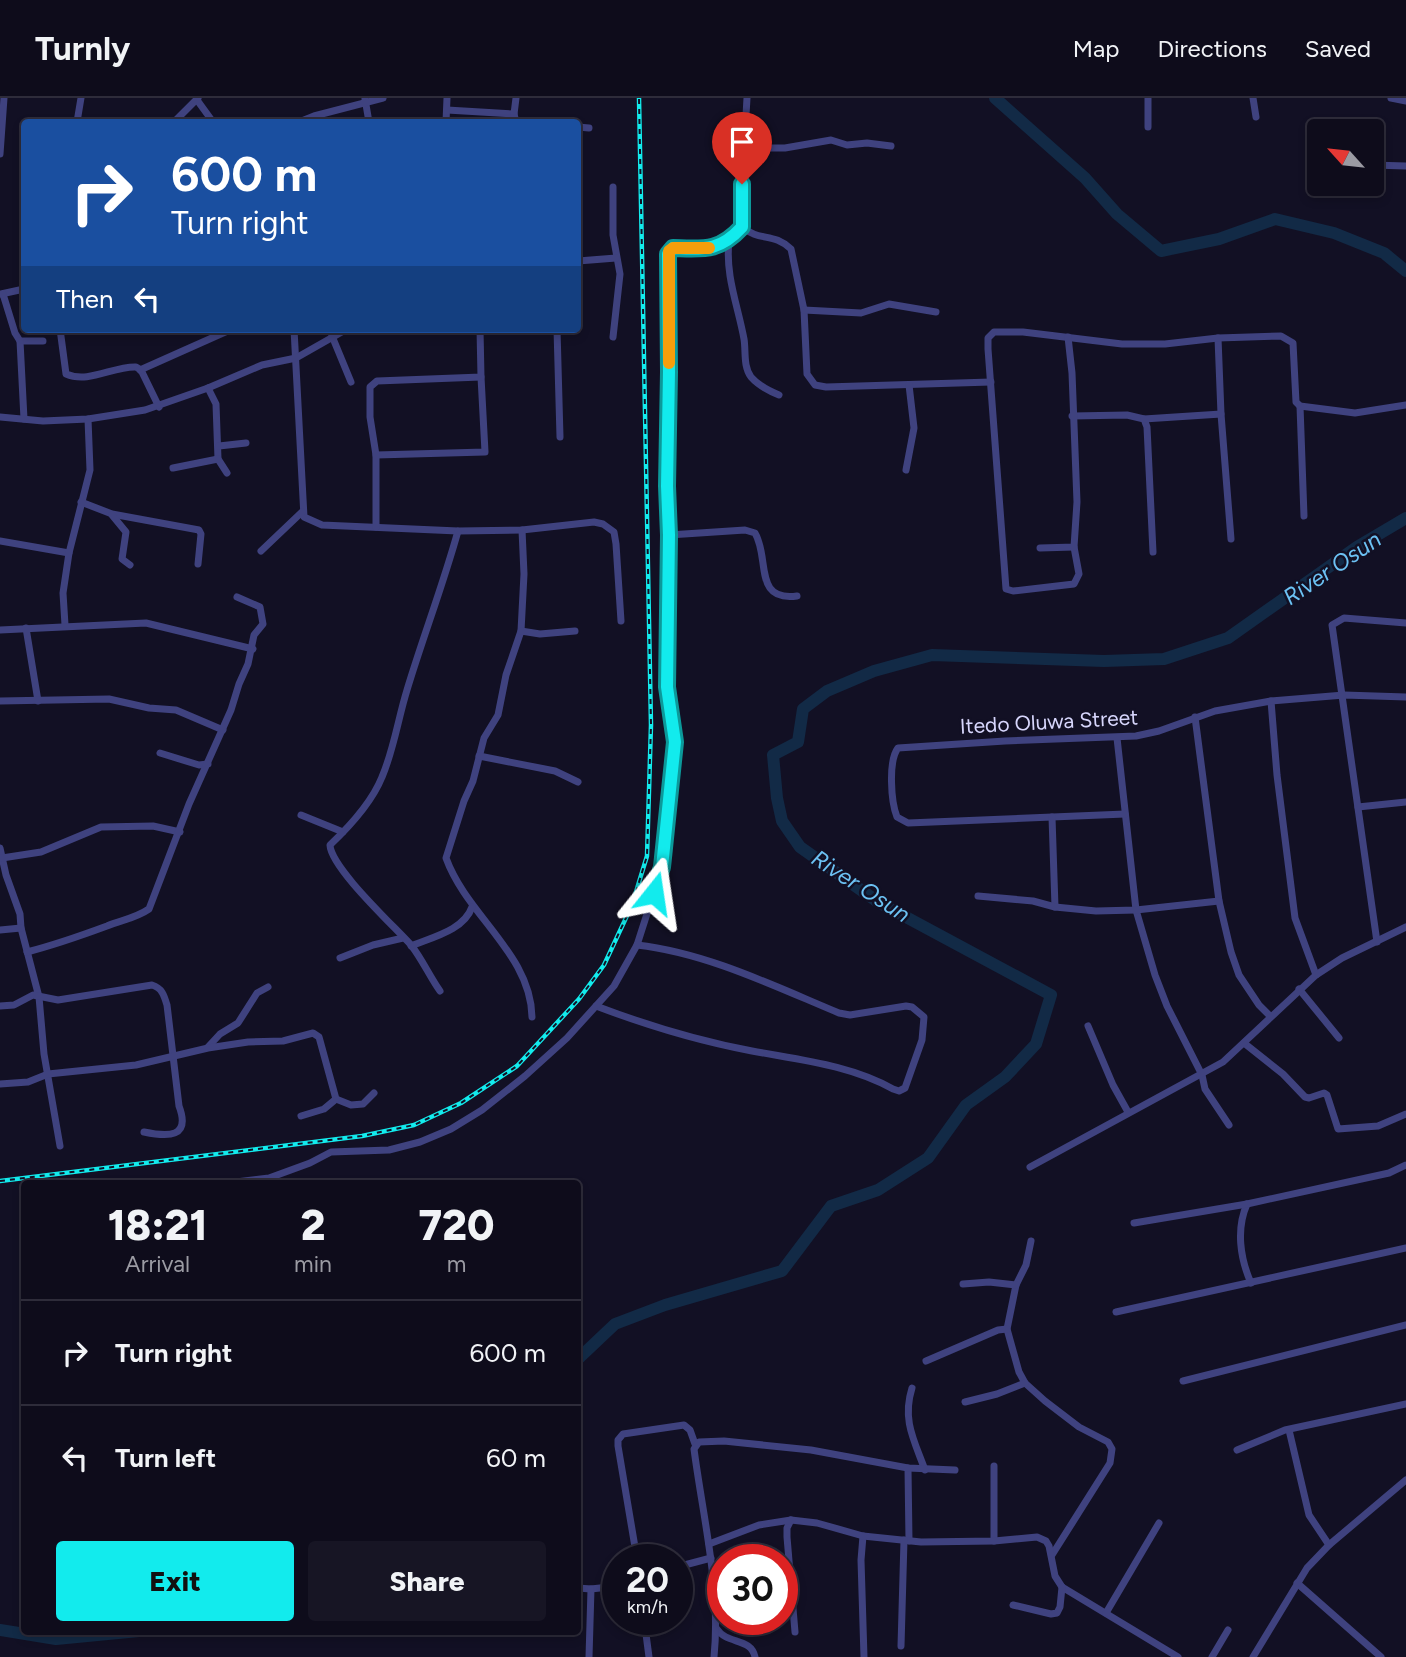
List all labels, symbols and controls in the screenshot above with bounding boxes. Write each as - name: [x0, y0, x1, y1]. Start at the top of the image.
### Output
- text: Turnly: [35, 29, 130, 68]
- text: Map: [1073, 34, 1119, 63]
- text: Directions: [1157, 34, 1267, 63]
- text: Saved: [1305, 34, 1371, 63]
- pin: [712, 112, 772, 184]
- north arrow: [1307, 119, 1384, 196]
- map controls: [1307, 119, 1384, 196]
- icon: arrive: [723, 123, 761, 161]
- text: 600 m: [171, 144, 317, 203]
- icon: right: [56, 147, 147, 238]
- text: Turn right: [171, 204, 309, 242]
- icon: left: [128, 280, 166, 318]
- text: Then: [56, 283, 114, 315]
- water label: River Osun: [1278, 525, 1386, 611]
- street label: Itedo Oluwa Street: [959, 704, 1139, 739]
- water label: River Osun: [806, 844, 916, 928]
- position arrow: [617, 856, 691, 930]
- text: 18:21: [108, 1200, 207, 1251]
- text: 2: [301, 1200, 325, 1251]
- text: 720: [419, 1200, 494, 1251]
- text: Arrival: [125, 1250, 190, 1278]
- text: min: [294, 1250, 332, 1278]
- text: m: [447, 1250, 466, 1278]
- icon: right: [56, 1334, 94, 1372]
- text: Turn right: [115, 1337, 232, 1369]
- text: 600 m: [469, 1337, 546, 1369]
- icon: left: [56, 1439, 94, 1477]
- text: Turn left: [115, 1442, 216, 1474]
- text: 60 m: [486, 1442, 546, 1474]
- button: Exit: [56, 1541, 294, 1621]
- button: Share: [308, 1541, 546, 1621]
- speed limit sign: 30: [707, 1544, 798, 1635]
- text: 20: [626, 1559, 669, 1601]
- text: km/h: [627, 1596, 668, 1618]

